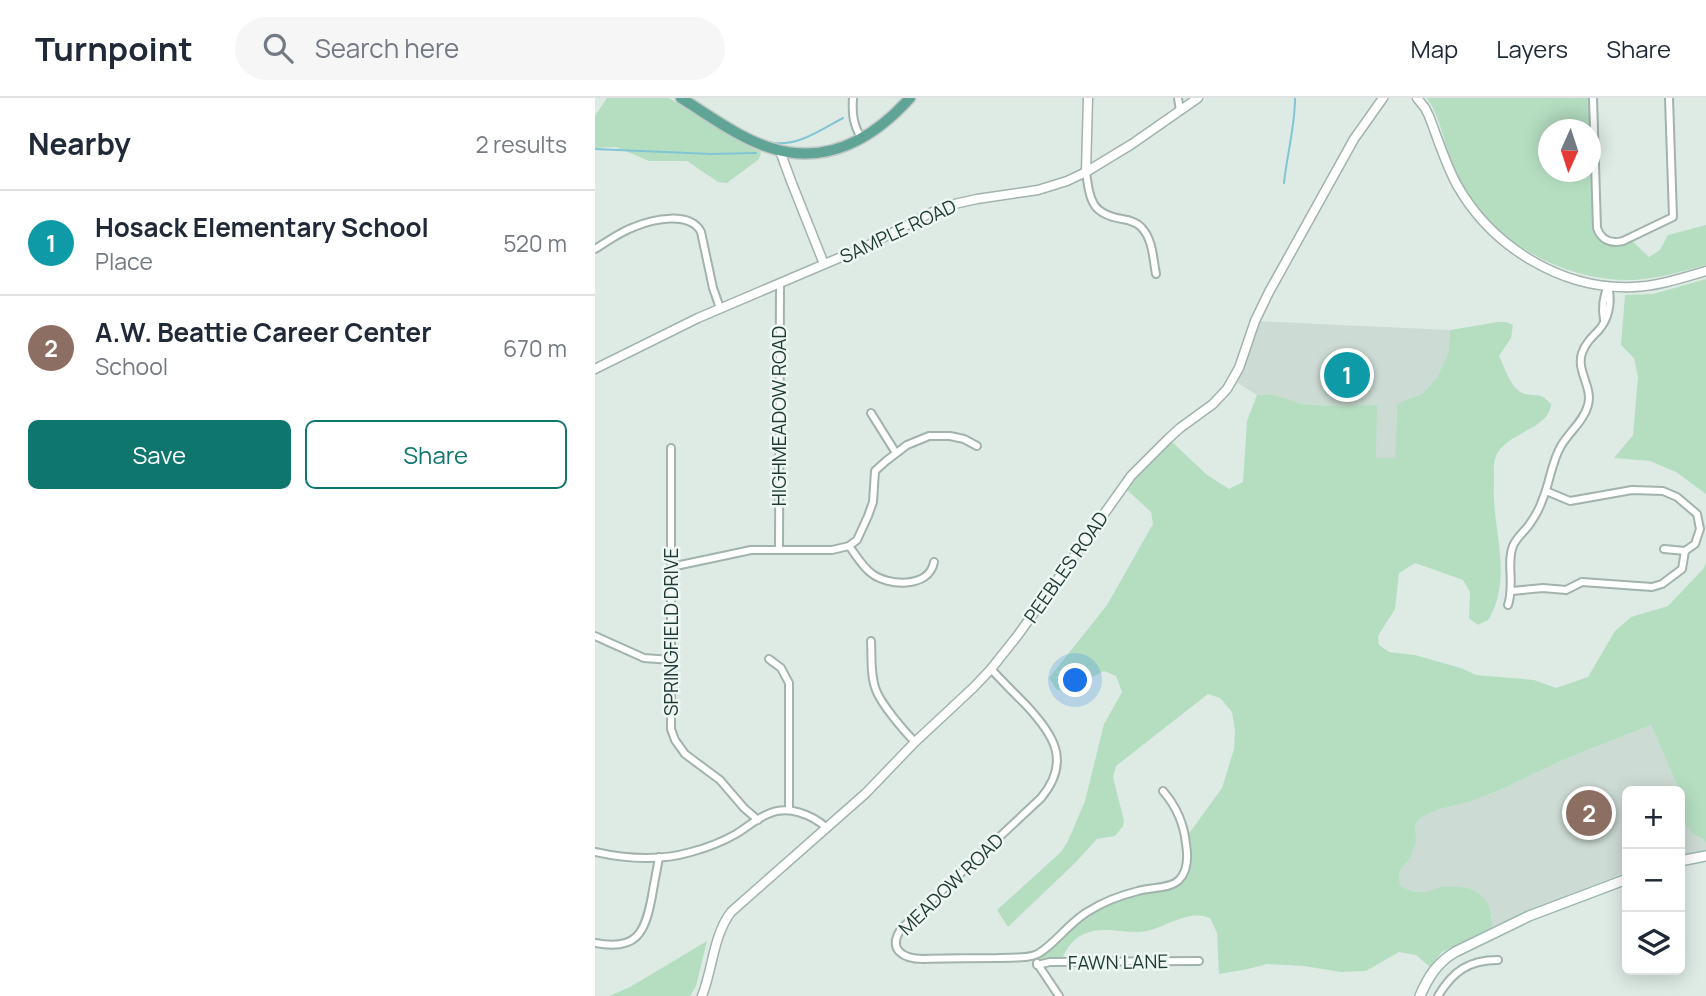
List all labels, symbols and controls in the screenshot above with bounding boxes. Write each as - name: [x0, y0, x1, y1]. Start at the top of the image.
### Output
- search box: [235, 17, 725, 80]
- text: Turnpoint: [35, 26, 193, 71]
- icon: search: [259, 29, 297, 67]
- text: Search here: [315, 30, 459, 66]
- text: Map: [1411, 32, 1458, 65]
- text: Layers: [1496, 32, 1568, 65]
- text: Share: [1606, 32, 1671, 65]
- north arrow: [1538, 119, 1601, 182]
- text: Nearby: [28, 123, 131, 164]
- text: 2 results: [475, 128, 567, 160]
- street label: SAMPLE ROAD: [836, 193, 960, 269]
- text: Hosack Elementary School: [95, 209, 429, 245]
- text: 1: [46, 227, 56, 259]
- text: 520 m: [503, 227, 567, 259]
- text: Place: [95, 245, 153, 277]
- text: A.W. Beattie Career Center: [95, 314, 432, 350]
- street label: HIGHMEADOW ROAD: [766, 326, 792, 506]
- text: 2: [44, 332, 58, 364]
- text: 670 m: [503, 332, 567, 364]
- pin: 1: [1324, 349, 1370, 401]
- text: School: [95, 350, 168, 382]
- button: Save: [28, 420, 291, 489]
- button: Share: [305, 420, 567, 489]
- street label: PEEBLES ROAD: [1018, 506, 1114, 628]
- street label: SPRINGFIELD DRIVE: [658, 548, 684, 716]
- your location: [1058, 663, 1092, 697]
- map controls: [1622, 786, 1685, 975]
- button: +: [1622, 786, 1685, 849]
- pin: 2: [1566, 787, 1612, 839]
- street label: MEADOW ROAD: [893, 827, 1009, 941]
- button: −: [1622, 849, 1685, 912]
- button: layers: [1622, 912, 1685, 975]
- street label: FAWN LANE: [1068, 948, 1168, 976]

